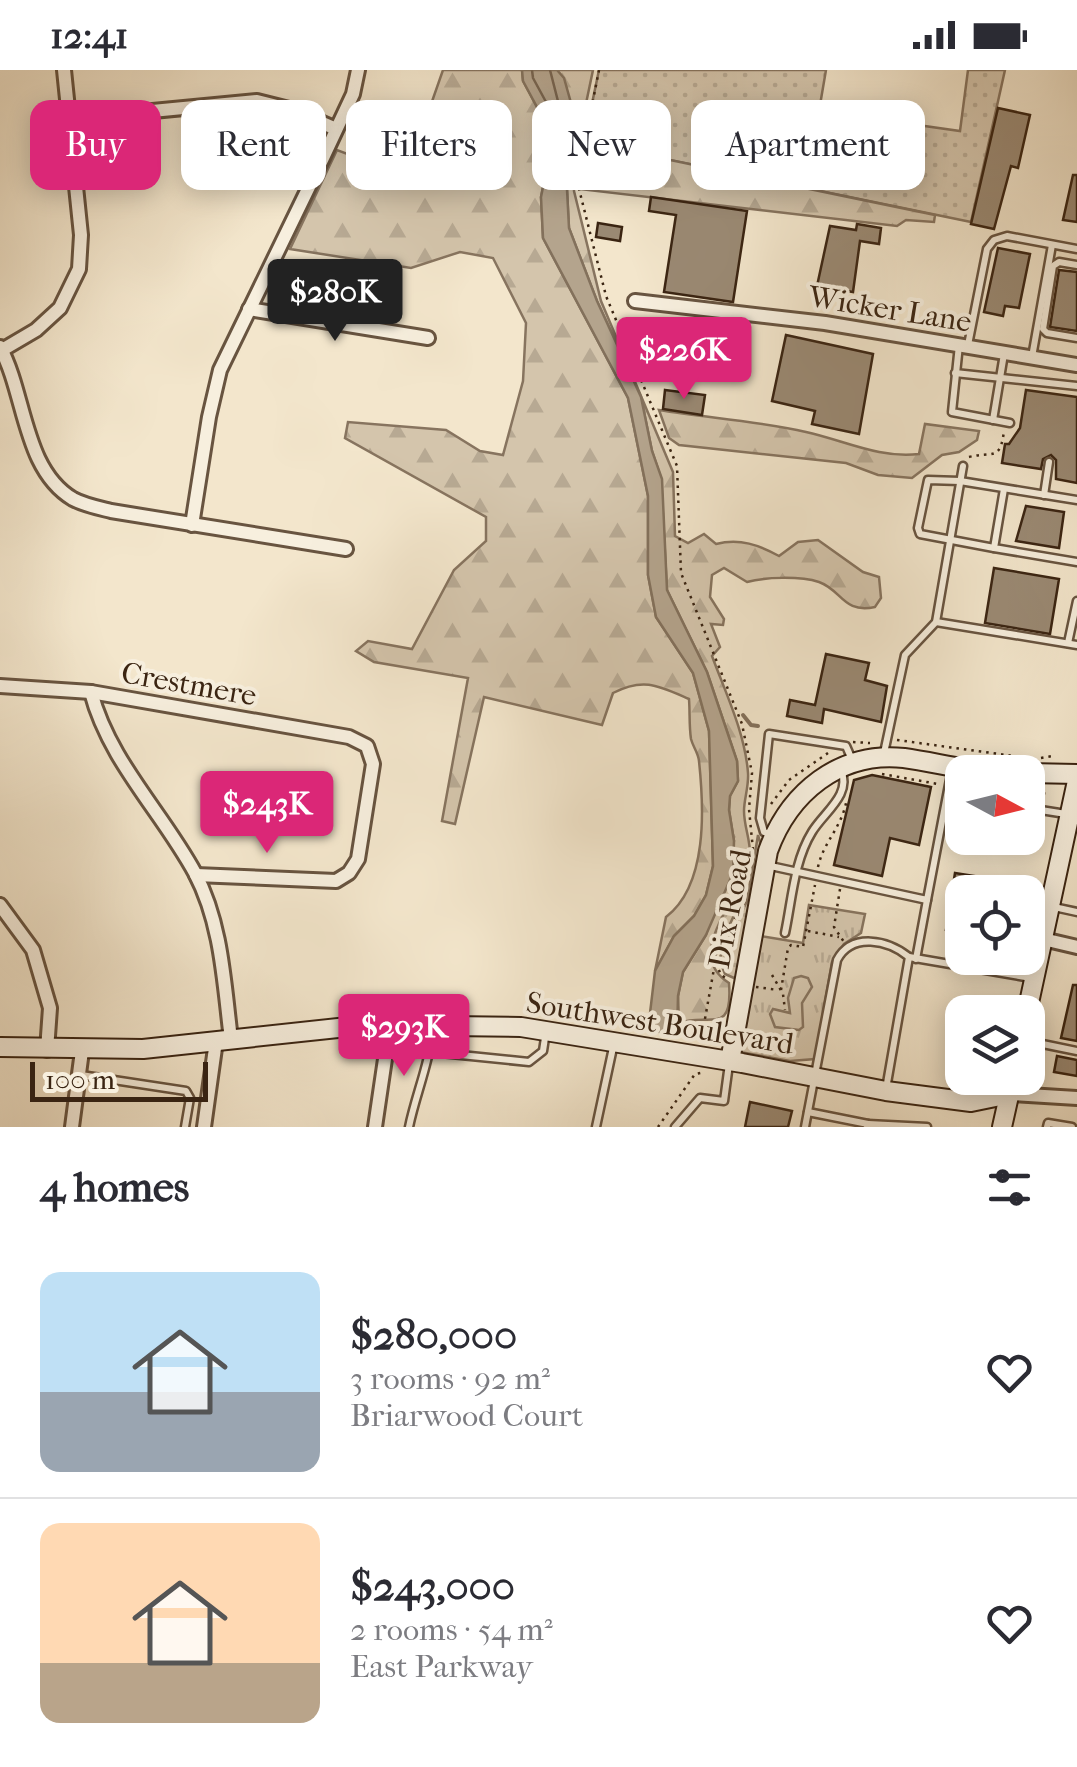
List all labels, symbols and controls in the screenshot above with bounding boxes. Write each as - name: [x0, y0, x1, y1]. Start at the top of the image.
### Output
- text: 12:41: [50, 13, 128, 58]
- chip: Buy: [30, 100, 161, 190]
- chip: Rent: [181, 100, 326, 190]
- chip: Filters: [346, 100, 512, 190]
- chip: New: [532, 100, 671, 190]
- chip: Apartment: [691, 100, 925, 190]
- pin: $280K: [265, 259, 405, 344]
- text: $280K: [289, 273, 381, 310]
- street label: Wicker Lane: [805, 279, 974, 340]
- pin: $226K: [614, 317, 754, 402]
- text: $226K: [638, 331, 730, 368]
- street label: Crestmere: [119, 655, 259, 714]
- north arrow: [945, 755, 1045, 855]
- map controls: [945, 755, 1045, 1095]
- pin: $243K: [197, 771, 337, 856]
- text: $243K: [222, 785, 312, 822]
- street label: Dix Road: [702, 846, 759, 972]
- button: locate: [945, 875, 1045, 975]
- street label: Southwest Boulevard: [524, 985, 797, 1062]
- pin: $293K: [334, 994, 474, 1079]
- button: layers: [945, 995, 1045, 1095]
- text: $293K: [360, 1008, 448, 1045]
- scale bar: [30, 1057, 208, 1102]
- text: 100 m: [45, 1063, 115, 1096]
- icon: filters: [982, 1160, 1037, 1215]
- text: 4 homes: [40, 1163, 189, 1212]
- text: $280,000: [350, 1311, 517, 1360]
- icon: home: [120, 1312, 240, 1432]
- icon: heart: [982, 1345, 1037, 1400]
- text: 3 rooms · 92 m²: [350, 1360, 550, 1397]
- text: Briarwood Court: [350, 1397, 583, 1434]
- text: $243,000: [350, 1562, 515, 1611]
- icon: home: [120, 1563, 240, 1683]
- icon: heart: [982, 1596, 1037, 1651]
- text: 2 rooms · 54 m²: [350, 1611, 553, 1648]
- text: East Parkway: [350, 1648, 533, 1685]

